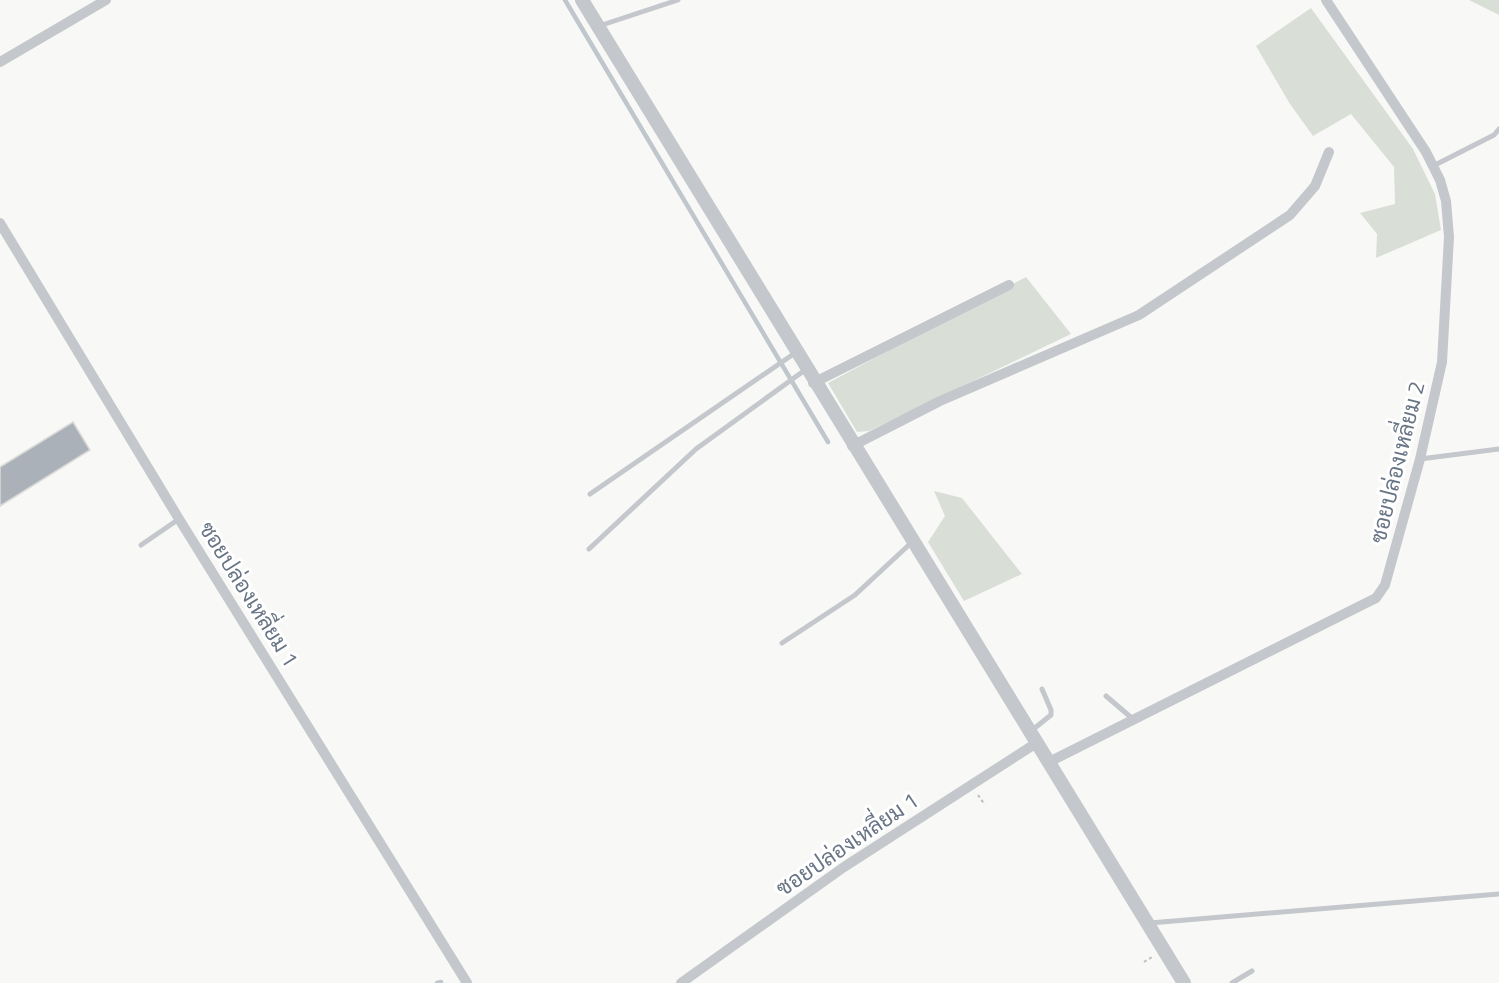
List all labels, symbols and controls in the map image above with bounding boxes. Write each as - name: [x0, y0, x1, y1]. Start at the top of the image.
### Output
- street label: ซอยปล่องเหลี่ยม 2: [1358, 377, 1434, 547]
- street label: ซอยปล่องเหลี่ยม 1: [191, 514, 309, 673]
- street label: ซอยปล่องเหลี่ยม 1: [768, 782, 925, 904]

